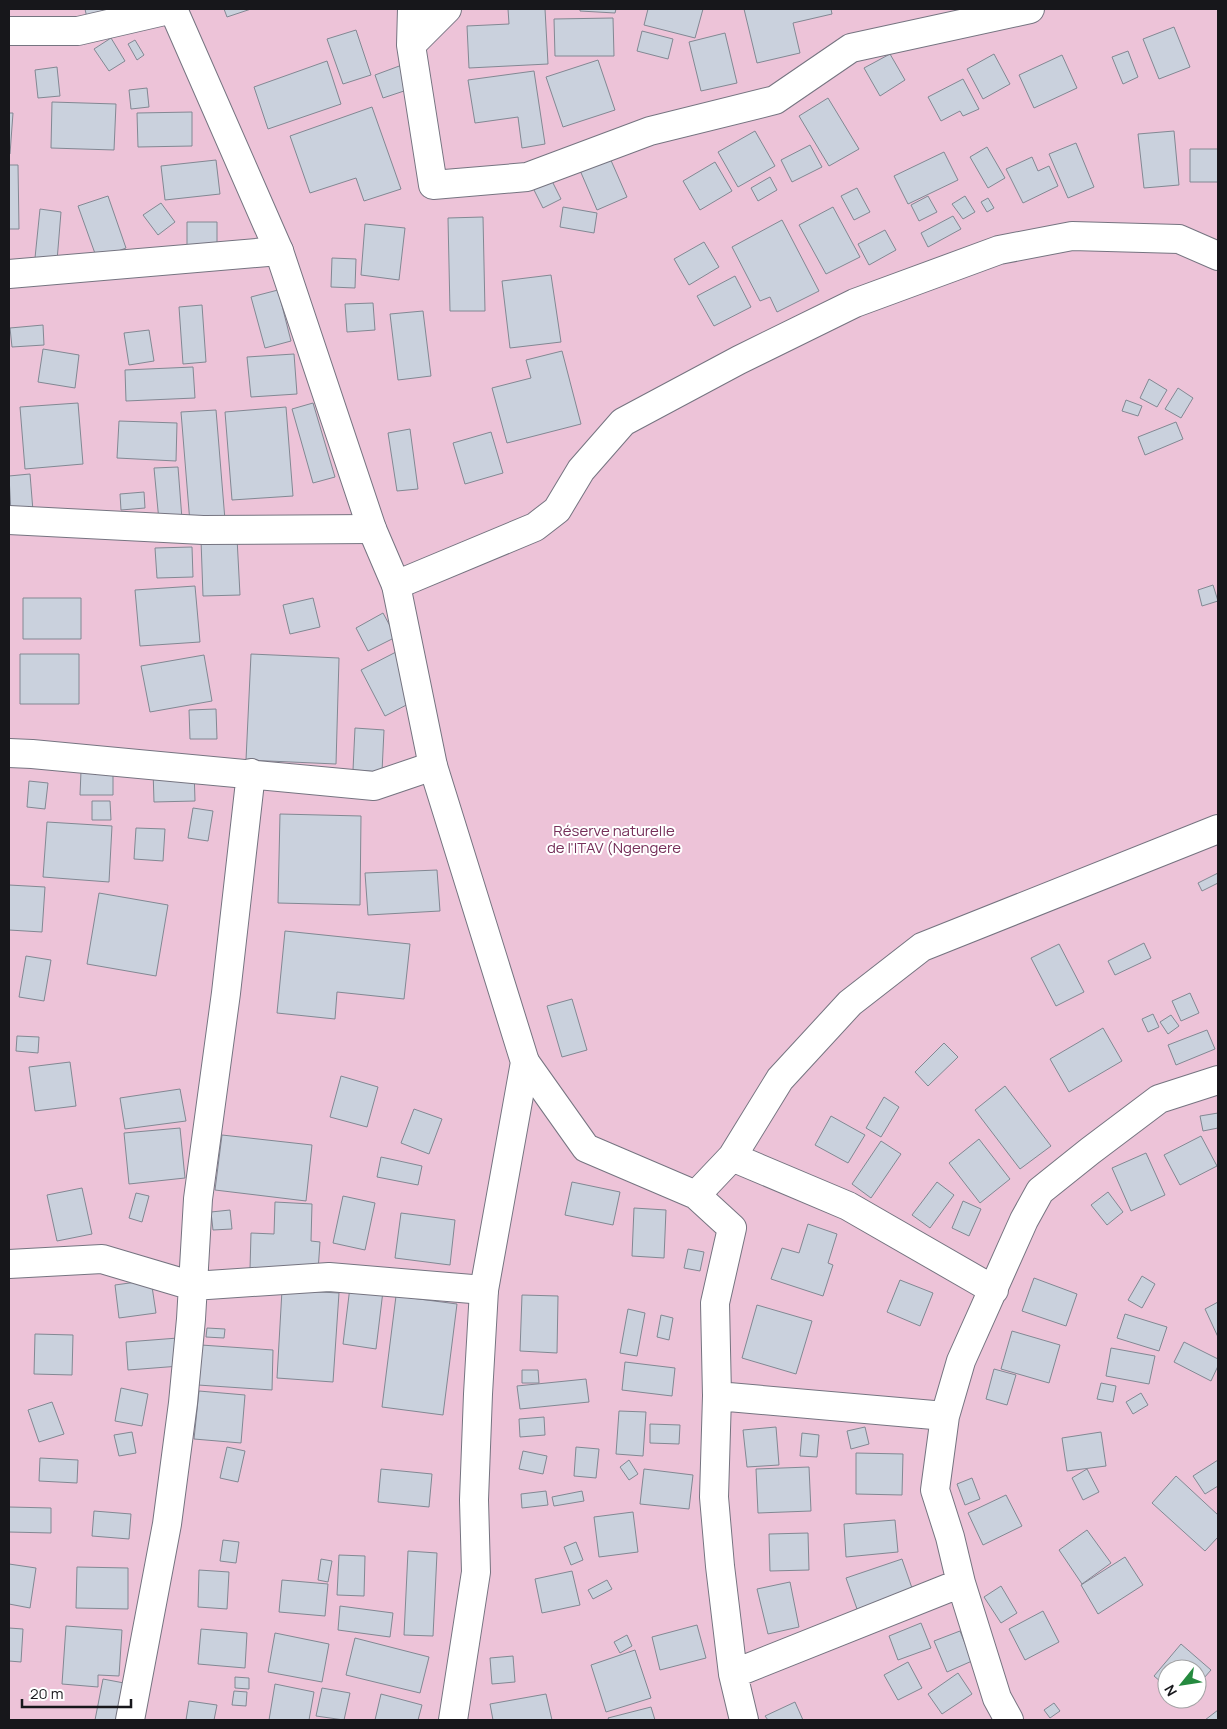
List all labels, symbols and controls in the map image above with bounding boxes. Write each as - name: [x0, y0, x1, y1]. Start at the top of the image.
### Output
- park label: Réserve naturelle de l'ITAV (Ngengere: [547, 820, 681, 858]
- north arrow: [1157, 1659, 1207, 1709]
- scale bar: [22, 1676, 131, 1708]
- text: N: [1160, 1682, 1181, 1700]
- text: 20 m: [30, 1683, 63, 1704]

